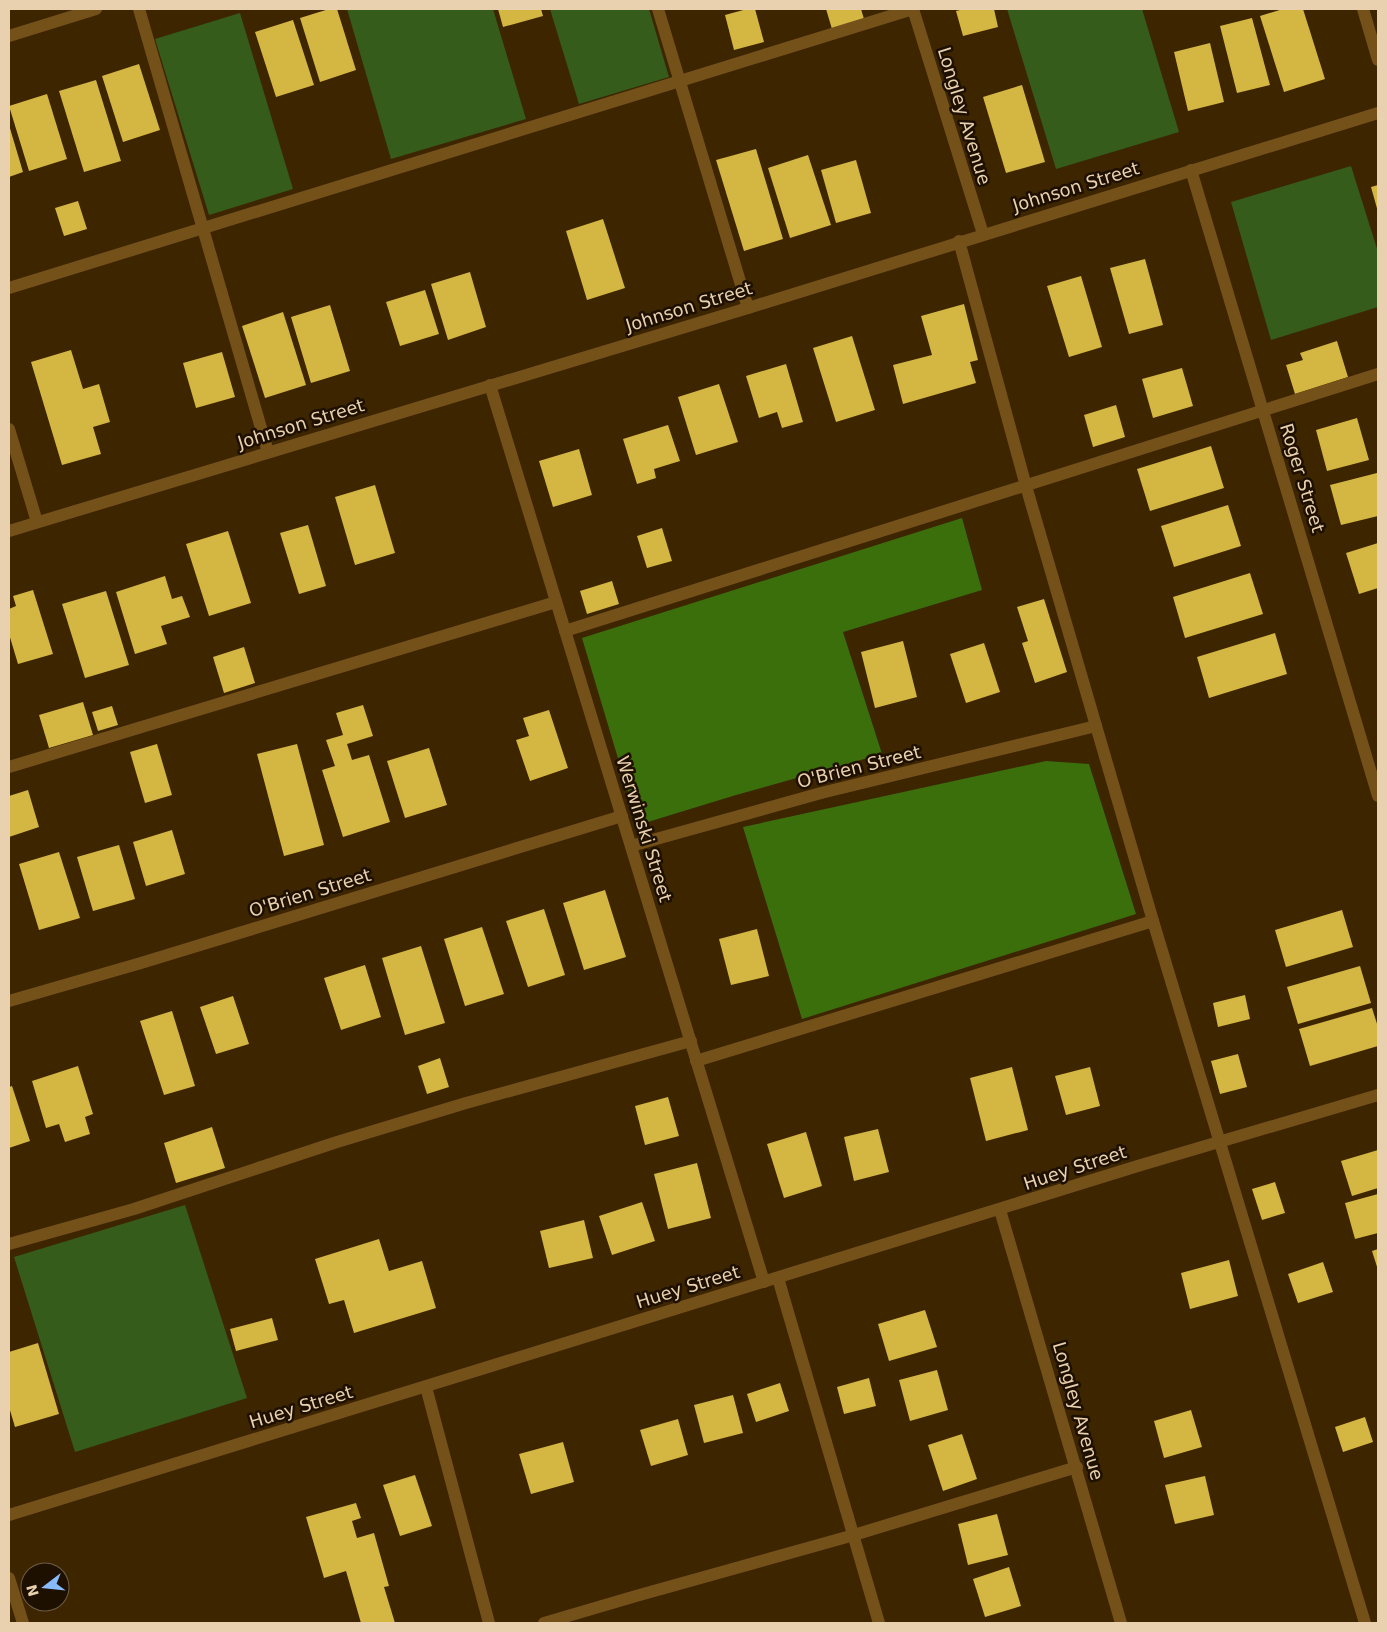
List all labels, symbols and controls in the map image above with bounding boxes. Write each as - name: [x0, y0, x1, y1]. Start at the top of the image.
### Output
- street label: Longley Avenue: [934, 44, 995, 187]
- street label: Johnson Street: [1009, 157, 1142, 216]
- street label: Johnson Street: [622, 277, 755, 336]
- street label: Johnson Street: [234, 394, 367, 453]
- street label: Roger Street: [1276, 421, 1329, 535]
- street label: O'Brien Street: [795, 741, 923, 792]
- street label: Werwinski Street: [612, 753, 677, 904]
- street label: O'Brien Street: [246, 864, 374, 921]
- street label: Huey Street: [1021, 1141, 1129, 1194]
- street label: Huey Street: [634, 1261, 742, 1312]
- street label: Longley Avenue: [1049, 1339, 1108, 1482]
- street label: Huey Street: [247, 1381, 355, 1432]
- north arrow: [20, 1562, 70, 1612]
- text: N: [23, 1583, 42, 1598]

